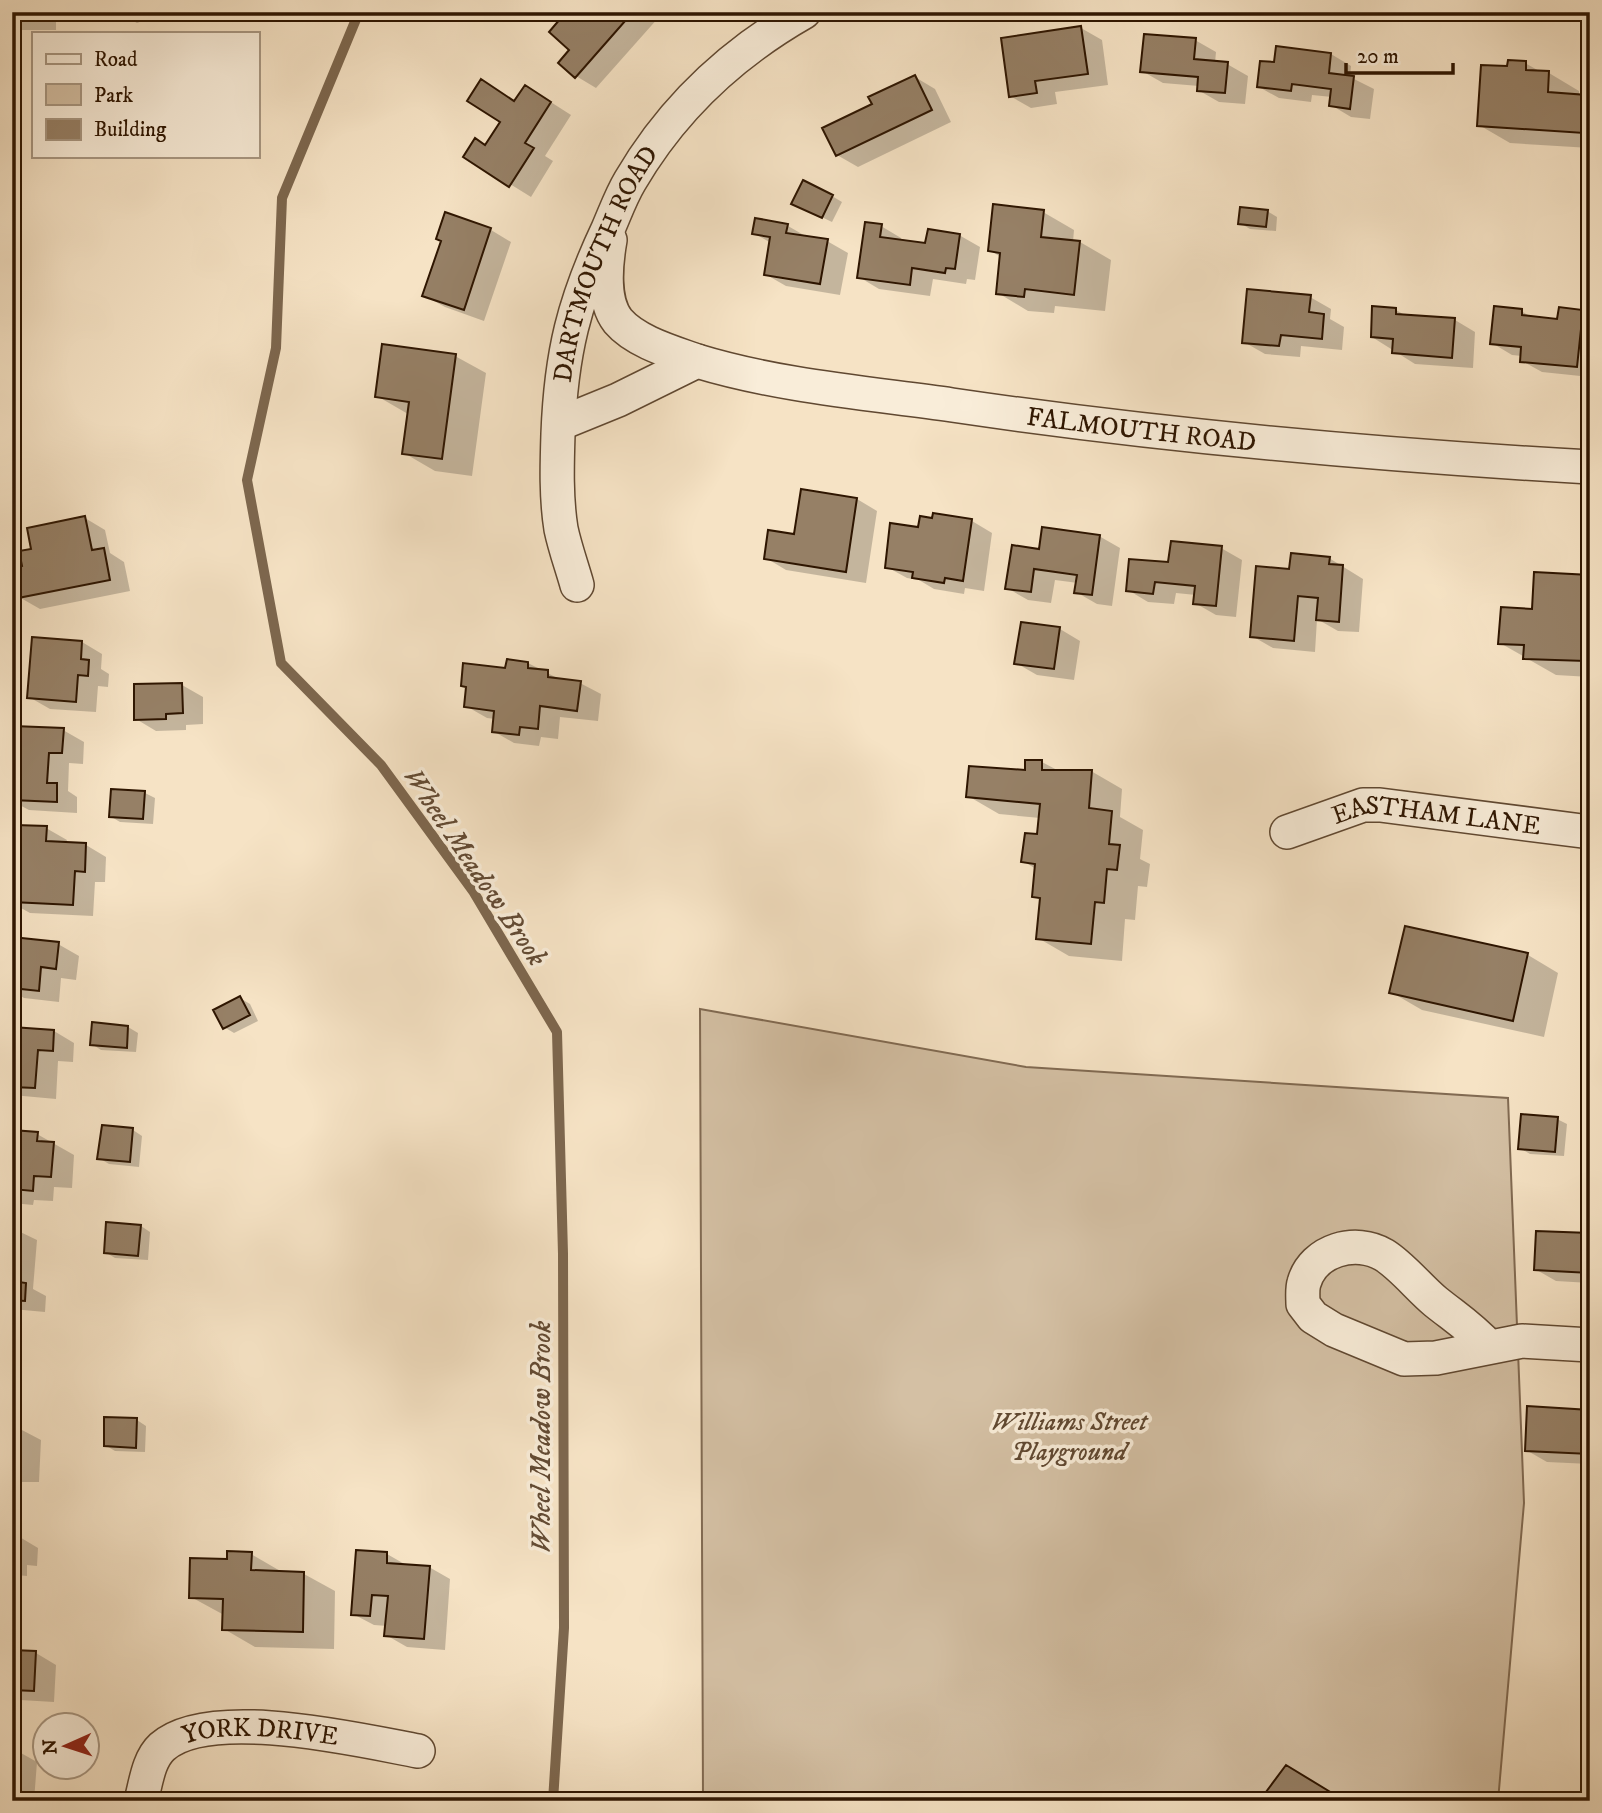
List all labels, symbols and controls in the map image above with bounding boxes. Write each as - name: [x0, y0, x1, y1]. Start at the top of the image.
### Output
- legend: [32, 32, 259, 158]
- scale bar: [1346, 32, 1453, 76]
- text: 20 m: [1357, 44, 1399, 70]
- text: Road: [94, 47, 138, 73]
- text: Park: [94, 83, 134, 109]
- text: Building: [94, 117, 167, 143]
- street label: DARTMOUTH ROAD: [547, 139, 666, 384]
- street label: FALMOUTH ROAD: [1025, 401, 1258, 460]
- water label: Wheel Meadow Brook: [395, 761, 554, 973]
- street label: EASTHAM LANE: [1327, 790, 1543, 844]
- water label: Wheel Meadow Brook: [524, 1320, 559, 1553]
- park label: Williams Street Playground: [991, 1406, 1149, 1469]
- north arrow: [32, 1712, 102, 1782]
- street label: YORK DRIVE: [178, 1712, 341, 1754]
- text: N: [39, 1738, 62, 1755]

